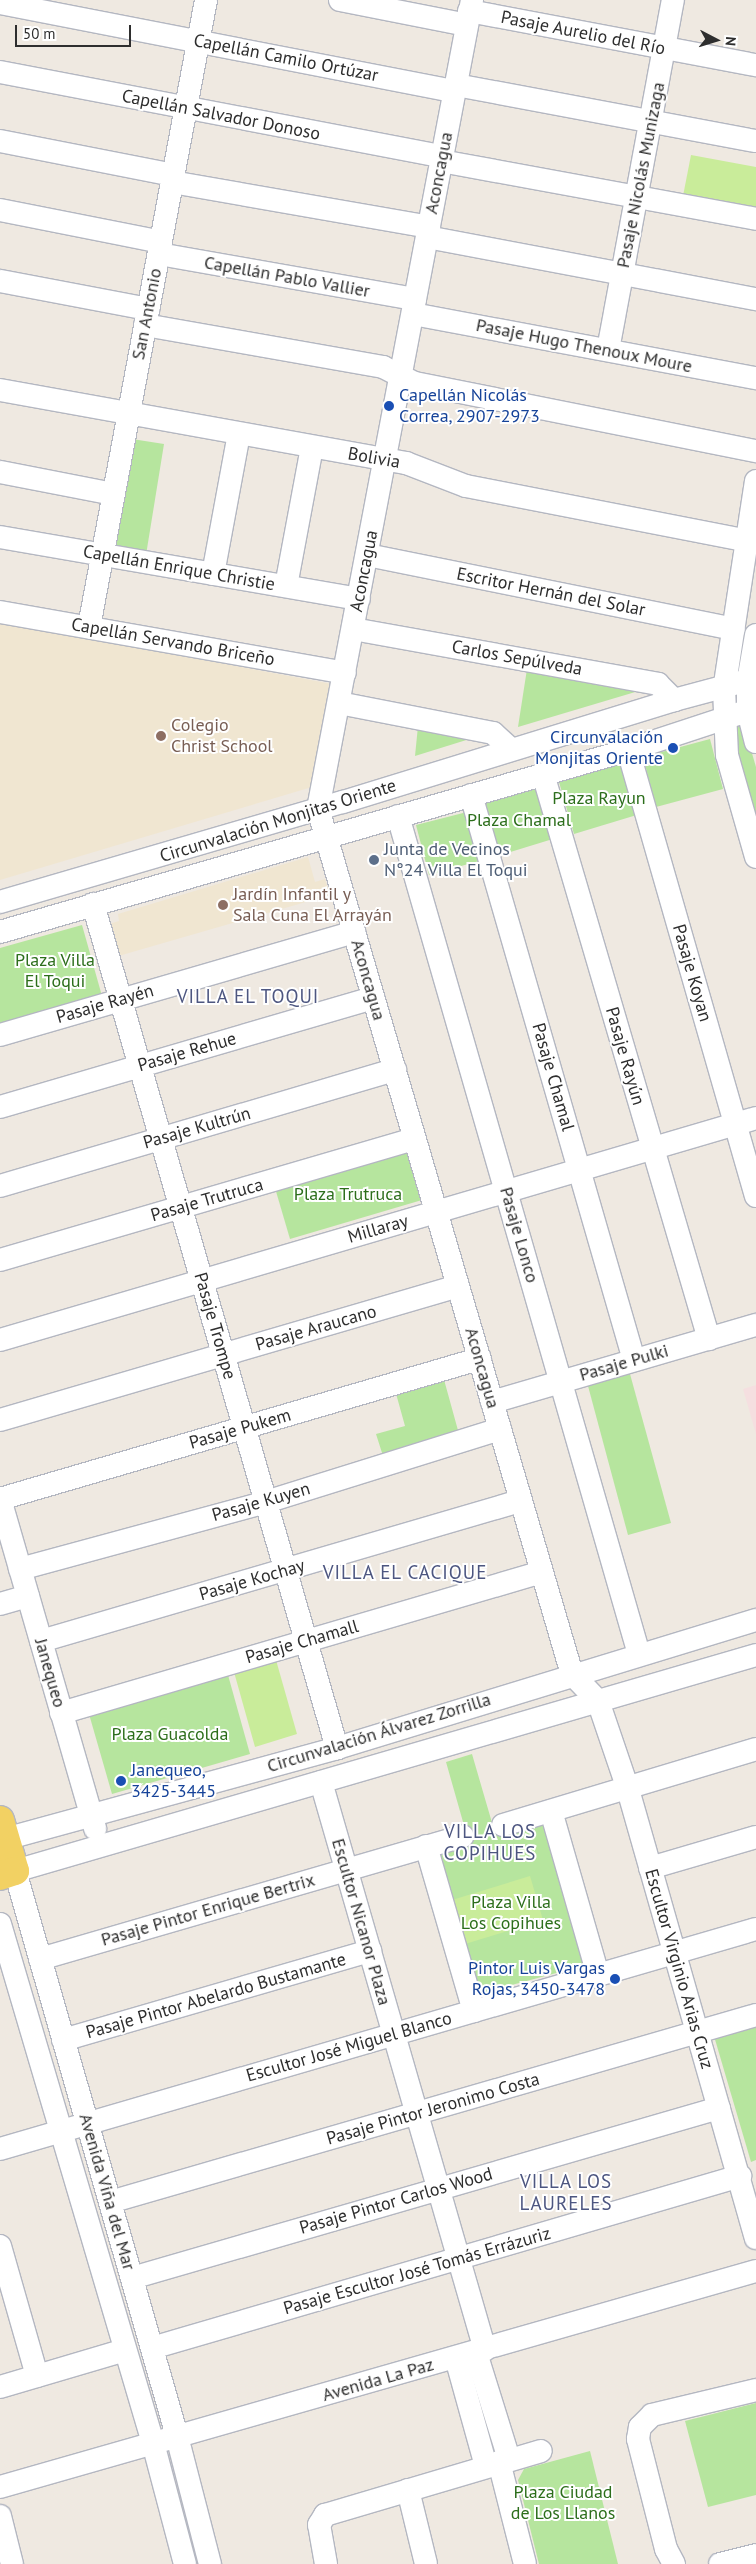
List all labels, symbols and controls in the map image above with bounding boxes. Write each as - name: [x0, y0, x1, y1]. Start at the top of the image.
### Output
- street label: Pasaje Aurelio del Río: [499, 6, 667, 60]
- scale bar: [18, 15, 134, 47]
- north arrow: [691, 15, 741, 65]
- text: 50 m: [23, 24, 56, 43]
- street label: Capellán Camilo Ortúzar: [192, 29, 380, 87]
- text: N: [722, 36, 740, 47]
- street label: Pasaje Nicolás Munizaga: [612, 80, 670, 270]
- street label: Capellán Salvador Donoso: [120, 85, 322, 145]
- street label: Aconcagua: [420, 130, 458, 216]
- street label: Capellán Pablo Vallier: [202, 252, 372, 302]
- street label: San Antonio: [127, 266, 167, 362]
- street label: Pasaje Hugo Thenoux Moure: [474, 314, 694, 378]
- place label: Capellán Nicolás Correa, 2907-2973: [399, 385, 541, 428]
- marker: Capellán Nicolás Correa, 2907-2973: [383, 400, 395, 412]
- street label: Bolivia: [346, 443, 402, 473]
- street label: Aconcagua: [345, 528, 383, 614]
- street label: Capellán Enrique Christie: [81, 540, 277, 596]
- street label: Escritor Hernán del Solar: [455, 563, 647, 621]
- street label: Capellán Servando Briceño: [70, 613, 276, 671]
- street label: Carlos Sepúlveda: [450, 636, 584, 680]
- place label: Colegio Christ School: [171, 715, 273, 758]
- place label: Circunvalación Monjitas Oriente: [535, 727, 663, 770]
- marker: Colegio Christ School: [155, 730, 167, 742]
- marker: Circunvalación Monjitas Oriente: [667, 742, 679, 754]
- street label: Circunvalación Monjitas Oriente: [157, 775, 399, 867]
- park label: Plaza Rayun: [552, 787, 646, 809]
- park label: Plaza Chamal: [467, 809, 571, 831]
- place label: Junta de Vecinos N°24 Villa El Toqui: [384, 839, 529, 882]
- marker: Junta de Vecinos N°24 Villa El Toqui: [368, 854, 380, 866]
- place label: Jardín Infantil y Sala Cuna El Arrayán: [233, 884, 392, 926]
- marker: Jardín Infantil y Sala Cuna El Arrayán: [217, 899, 229, 911]
- street label: Pasaje Koyan: [668, 922, 716, 1024]
- street label: Aconcagua: [346, 937, 390, 1023]
- park label: Plaza Villa El Toqui: [15, 950, 95, 992]
- street label: Pasaje Rayén: [54, 980, 156, 1028]
- district label: VILLA EL TOQUI: [174, 986, 322, 1008]
- street label: Pasaje Rayún: [601, 1004, 649, 1108]
- street label: Pasaje Chamal: [527, 1020, 579, 1134]
- street label: Pasaje Rehue: [135, 1028, 239, 1076]
- street label: Pasaje Kultrún: [141, 1102, 253, 1154]
- street label: Pasaje Trutruca: [148, 1174, 266, 1226]
- park label: Plaza Trutruca: [294, 1183, 402, 1205]
- street label: Pasaje Lonco: [495, 1185, 543, 1285]
- street label: Millaray: [345, 1210, 411, 1248]
- street label: Pasaje Trompe: [189, 1270, 241, 1382]
- street label: Pasaje Araucano: [253, 1300, 379, 1356]
- street label: Aconcagua: [460, 1325, 504, 1411]
- street label: Pasaje Pulki: [577, 1340, 671, 1386]
- street label: Pasaje Pukem: [187, 1404, 293, 1454]
- street label: Pasaje Kuyen: [209, 1478, 313, 1526]
- street label: Pasaje Kochay: [197, 1555, 307, 1605]
- district label: VILLA EL CACIQUE: [320, 1562, 490, 1584]
- street label: Pasaje Chamall: [243, 1616, 361, 1668]
- street label: Janequeo: [30, 1636, 70, 1710]
- street label: Circunvalación Álvarez Zorrilla: [264, 1688, 494, 1778]
- park label: Plaza Guacolda: [112, 1723, 228, 1745]
- place label: Janequeo, 3425-3445: [131, 1760, 216, 1802]
- marker: Janequeo, 3425-3445: [115, 1775, 127, 1787]
- district label: VILLA LOS COPIHUES: [442, 1821, 538, 1865]
- street label: Escultor Nicanor Plaza: [327, 1836, 395, 2008]
- street label: Escultor Virginio Arias Cruz: [640, 1866, 718, 2072]
- street label: Pasaje Pintor Enrique Bertrix: [99, 1869, 317, 1951]
- park label: Plaza Villa Los Copihues: [461, 1892, 561, 1935]
- street label: Pasaje Pintor Abelardo Bustamante: [83, 1948, 349, 2044]
- place label: Pintor Luis Vargas Rojas, 3450-3478: [467, 1958, 605, 2000]
- marker: Pintor Luis Vargas Rojas, 3450-3478: [609, 1973, 621, 1985]
- street label: Escultor José Miguel Blanco: [244, 2007, 454, 2087]
- street label: Pasaje Pintor Jeronimo Costa: [324, 2068, 542, 2150]
- street label: Avenida Viña del Mar: [74, 2111, 140, 2273]
- street label: Pasaje Pintor Carlos Wood: [297, 2163, 495, 2239]
- district label: VILLA LOS LAURELES: [518, 2171, 614, 2215]
- street label: Pasaje Escultor José Tomás Errázuriz: [281, 2222, 553, 2320]
- street label: Avenida La Paz: [320, 2354, 436, 2406]
- park label: Plaza Ciudad de Los Llanos: [511, 2482, 615, 2524]

